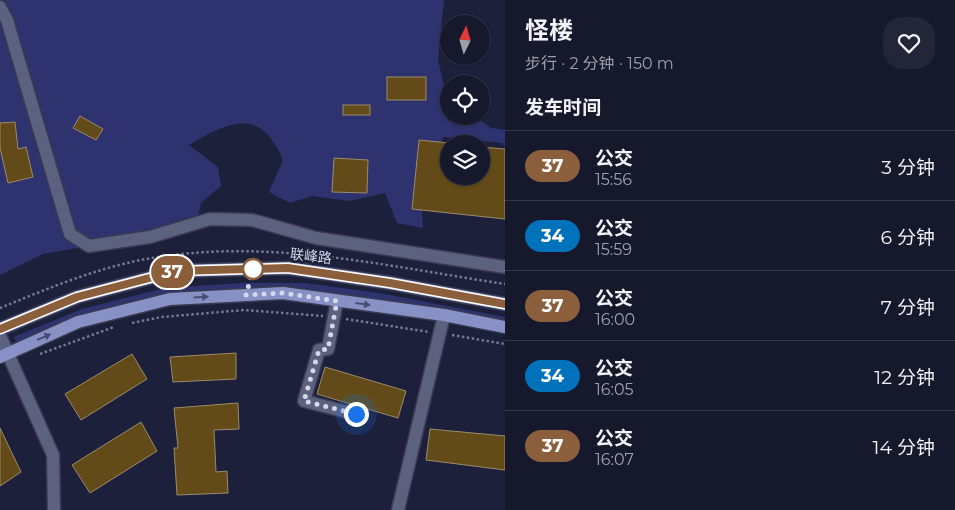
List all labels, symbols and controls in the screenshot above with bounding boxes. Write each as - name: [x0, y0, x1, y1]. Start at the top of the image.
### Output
- north arrow: [440, 15, 490, 65]
- map controls: [440, 15, 490, 185]
- text: 怪楼: [525, 16, 573, 45]
- button: heart: [883, 17, 935, 69]
- text: 步行 · 2 分钟 · 150 m: [525, 54, 674, 73]
- button: locate: [440, 75, 490, 125]
- text: 发车时间: [525, 96, 601, 119]
- button: layers: [440, 135, 490, 185]
- text: 公交: [595, 147, 633, 170]
- text: 37: [542, 155, 563, 177]
- text: 3 分钟: [881, 156, 935, 179]
- text: 15:56: [595, 170, 632, 189]
- text: 公交: [595, 217, 633, 240]
- text: 34: [541, 225, 564, 247]
- text: 6 分钟: [880, 226, 935, 249]
- text: 15:59: [595, 240, 632, 259]
- street label: 联峰路: [289, 245, 333, 267]
- line badge: 37: [150, 256, 194, 288]
- unlabelled marker: [242, 258, 264, 280]
- text: 37: [161, 261, 183, 283]
- text: 公交: [595, 287, 633, 310]
- one-way arrow: [193, 293, 209, 301]
- text: 37: [542, 295, 563, 317]
- text: 7 分钟: [881, 296, 935, 319]
- one-way arrow: [355, 300, 371, 308]
- text: 16:00: [595, 310, 635, 329]
- one-way arrow: [37, 332, 51, 340]
- text: 公交: [595, 357, 633, 380]
- text: 34: [541, 365, 564, 387]
- text: 12 分钟: [874, 366, 935, 389]
- text: 16:05: [595, 380, 634, 399]
- your location: [344, 402, 369, 427]
- text: 公交: [595, 427, 633, 450]
- text: 37: [542, 435, 563, 457]
- text: 14 分钟: [873, 436, 935, 459]
- text: 16:07: [595, 450, 634, 469]

